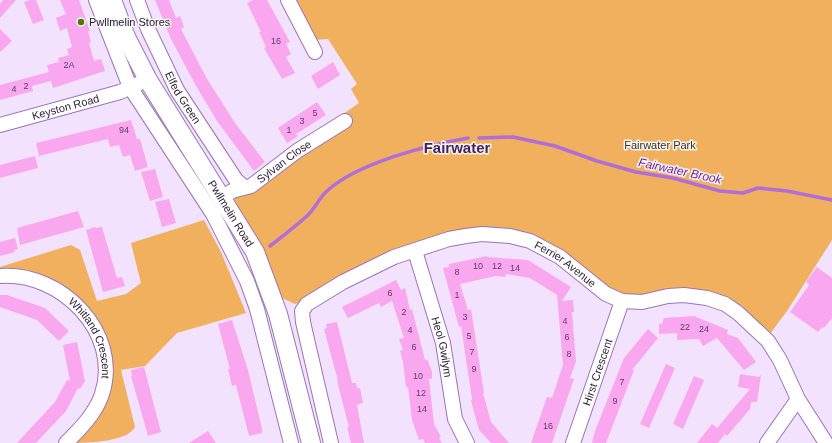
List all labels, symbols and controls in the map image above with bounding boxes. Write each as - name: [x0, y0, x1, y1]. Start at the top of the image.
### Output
- place label: Pwllmelin Stores: [89, 16, 171, 28]
- marker: Pwllmelin Stores: [76, 17, 86, 27]
- house number: 16: [271, 36, 281, 46]
- house number: 2A: [63, 60, 75, 70]
- street label: Elfed Green: [163, 69, 203, 126]
- house number: 2: [23, 81, 29, 91]
- house number: 4: [11, 84, 17, 94]
- street label: Keyston Road: [31, 92, 101, 122]
- house number: 5: [312, 108, 318, 118]
- house number: 3: [299, 116, 305, 126]
- house number: 94: [119, 125, 129, 135]
- house number: 1: [286, 125, 292, 135]
- street label: Sylvan Close: [255, 138, 313, 185]
- district label: Fairwater: [424, 139, 491, 156]
- park label: Fairwater Park: [624, 139, 696, 151]
- water label: Fairwater Brook: [637, 155, 724, 187]
- street label: Pwllmelin Road: [206, 178, 256, 249]
- street label: Ferrier Avenue: [533, 239, 598, 289]
- house number: 10: [473, 261, 483, 271]
- house number: 12: [492, 261, 502, 271]
- house number: 14: [510, 263, 520, 273]
- house number: 8: [454, 267, 460, 277]
- house number: 6: [387, 288, 393, 298]
- house number: 1: [454, 290, 460, 300]
- street label: Whitland Crescent: [66, 295, 112, 379]
- house number: 2: [401, 307, 407, 317]
- house number: 3: [462, 312, 468, 322]
- street label: Heol Gwilym: [429, 315, 454, 378]
- house number: 4: [562, 316, 568, 326]
- house number: 22: [680, 322, 690, 332]
- house number: 24: [699, 324, 709, 334]
- house number: 4: [407, 325, 413, 335]
- house number: 5: [466, 331, 472, 341]
- house number: 6: [564, 332, 570, 342]
- street label: Hirst Crescent: [580, 337, 615, 407]
- house number: 6: [411, 342, 417, 352]
- house number: 7: [469, 347, 475, 357]
- house number: 8: [566, 349, 572, 359]
- house number: 9: [471, 364, 477, 374]
- house number: 10: [413, 371, 423, 381]
- house number: 7: [619, 377, 625, 387]
- house number: 12: [416, 388, 426, 398]
- house number: 9: [612, 396, 618, 406]
- house number: 14: [417, 404, 427, 414]
- house number: 16: [543, 421, 553, 431]

